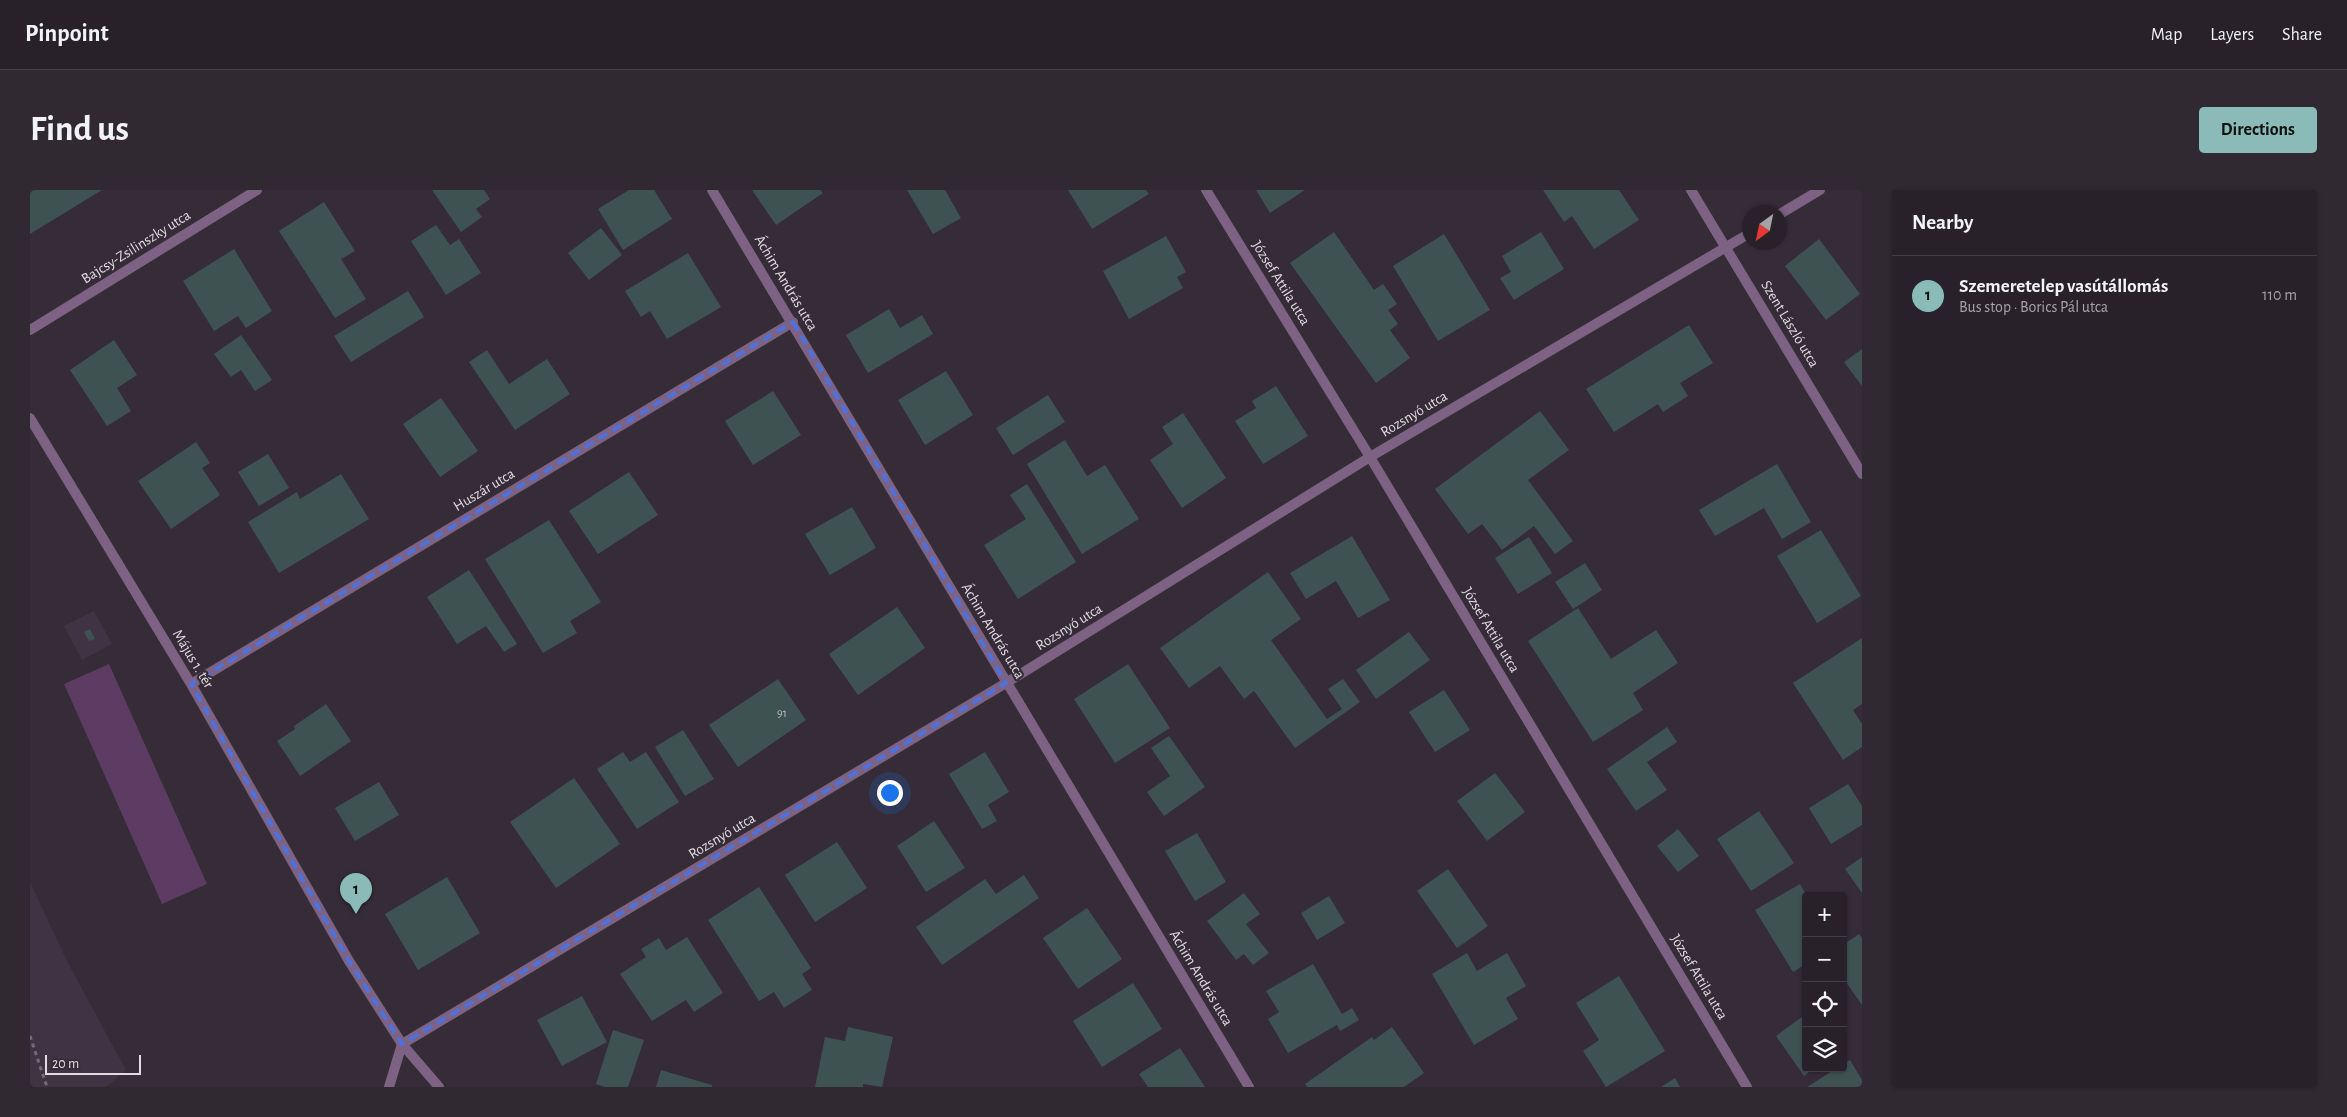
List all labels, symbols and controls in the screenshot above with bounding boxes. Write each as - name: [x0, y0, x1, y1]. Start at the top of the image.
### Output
- text: Pinpoint: [25, 22, 109, 46]
- text: Map: [2151, 26, 2182, 44]
- text: Layers: [2210, 26, 2254, 44]
- text: Share: [2282, 26, 2322, 44]
- button: Directions: [2199, 107, 2317, 153]
- text: Find us: [30, 112, 129, 147]
- north arrow: [1742, 205, 1787, 250]
- street label: Bajcsy-Zsilinszky utca: [79, 207, 193, 287]
- text: Nearby: [1912, 212, 1973, 233]
- street label: Áchim András utca: [752, 232, 822, 333]
- street label: József Attila utca: [1249, 238, 1313, 328]
- text: Szemeretelep vasútállomás: [1959, 277, 2168, 296]
- street label: Szent László utca: [1758, 278, 1822, 370]
- text: 1: [1925, 287, 1931, 303]
- text: 110 m: [2262, 287, 2297, 303]
- text: Bus stop · Borics Pál utca: [1959, 299, 2108, 315]
- street label: Rozsnyó utca: [1378, 388, 1450, 440]
- street label: Huszár utca: [451, 466, 517, 514]
- street label: Áchim András utca: [959, 580, 1029, 681]
- street label: József Attila utca: [1460, 585, 1522, 675]
- street label: Rozsnyó utca: [1033, 601, 1105, 653]
- street label: Május 1. tér: [170, 627, 216, 691]
- house number: 91: [777, 707, 787, 719]
- your location: [877, 780, 903, 806]
- street label: Rozsnyó utca: [686, 810, 758, 862]
- pin: 1: [340, 873, 372, 914]
- map controls: [1802, 892, 1847, 1072]
- button: +: [1802, 892, 1847, 937]
- street label: Áchim András utca: [1167, 927, 1237, 1028]
- street label: József Attila utca: [1668, 932, 1730, 1022]
- button: −: [1802, 937, 1847, 982]
- button: locate: [1802, 982, 1847, 1027]
- button: layers: [1802, 1027, 1847, 1072]
- scale bar: [45, 1052, 141, 1075]
- text: 20 m: [52, 1057, 79, 1071]

